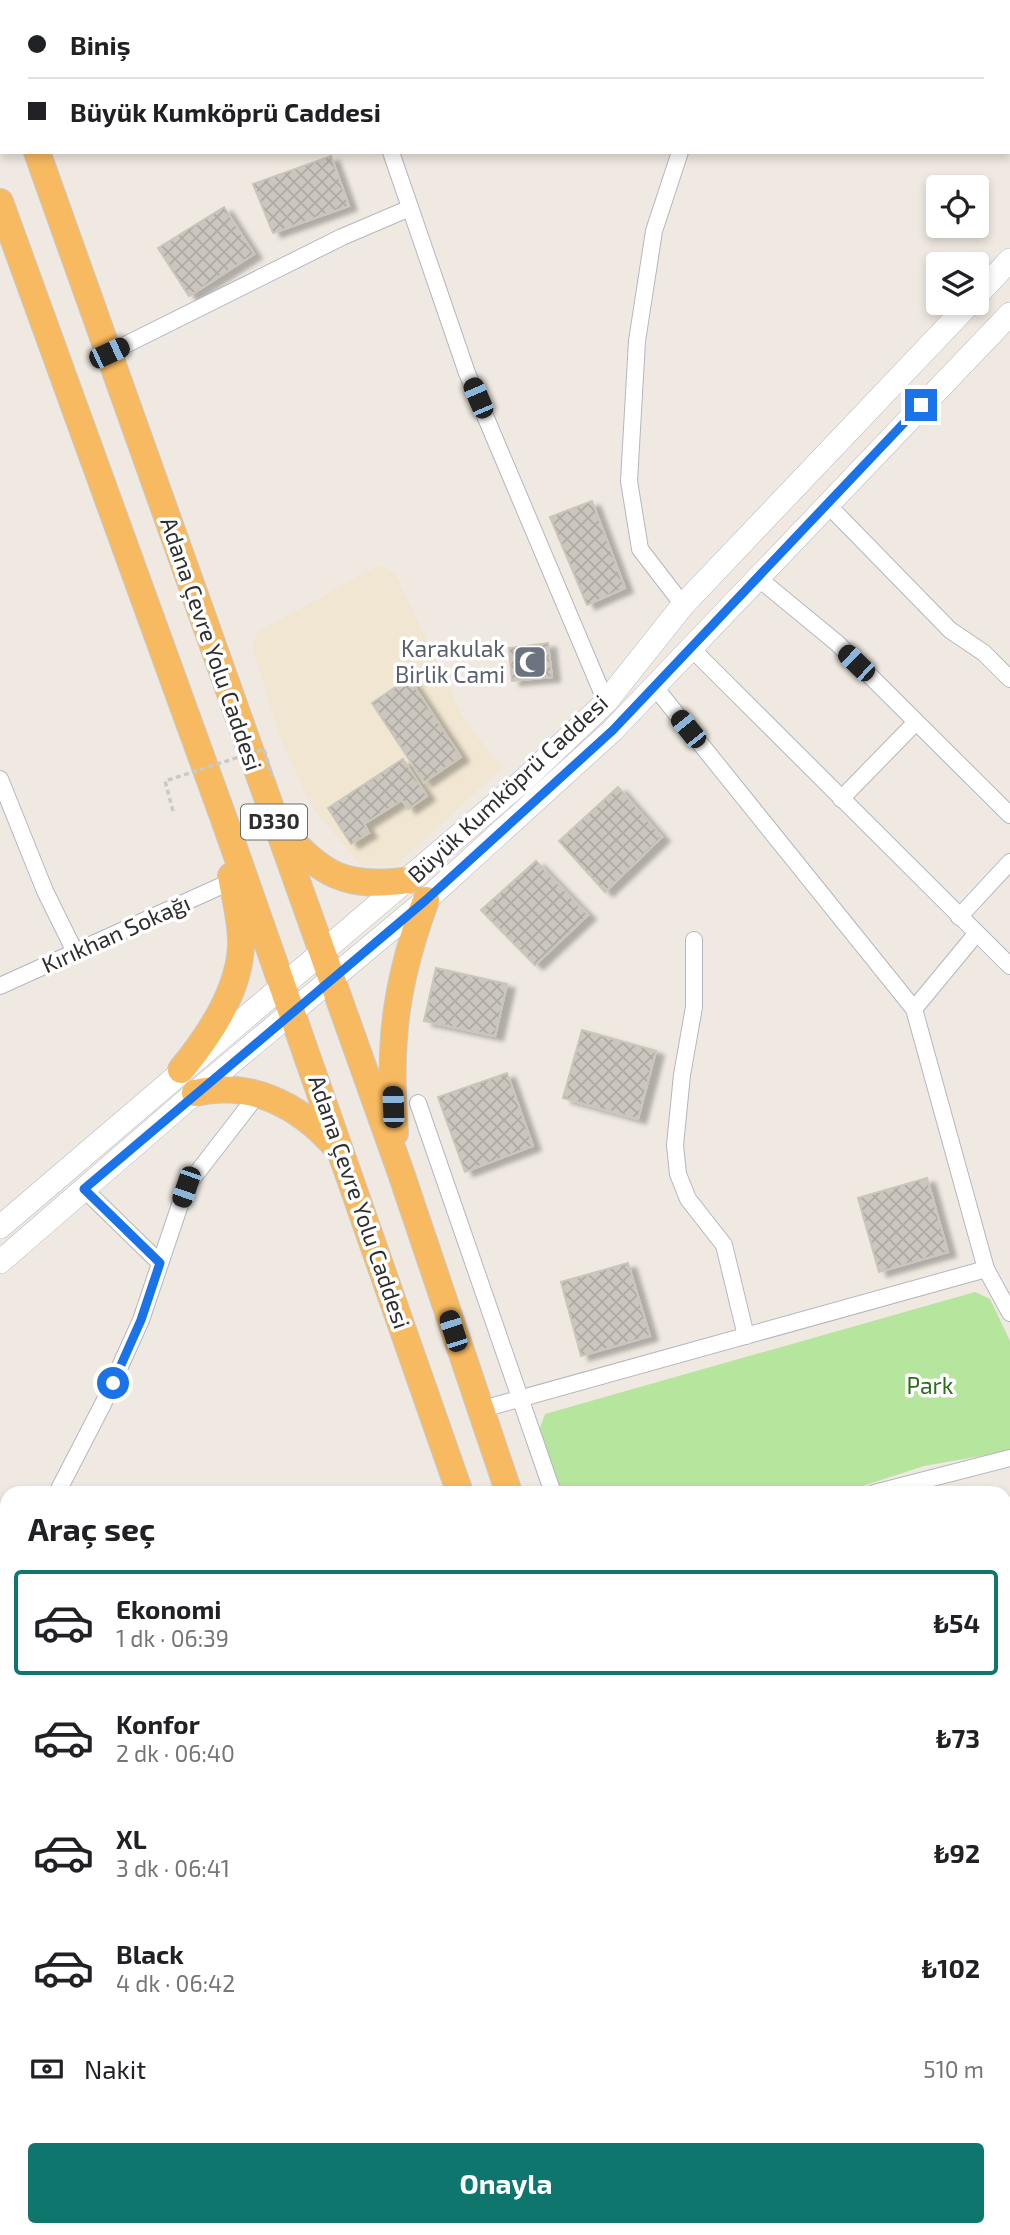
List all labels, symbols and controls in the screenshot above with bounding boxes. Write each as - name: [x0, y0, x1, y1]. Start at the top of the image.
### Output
- text: Biniş: [70, 29, 130, 60]
- text: Büyük Kumköprü Caddesi: [70, 96, 381, 127]
- map controls: [926, 175, 989, 315]
- button: locate: [926, 175, 989, 238]
- button: layers: [926, 252, 989, 315]
- car: [86, 335, 133, 371]
- car: [461, 375, 496, 421]
- route end: [905, 389, 937, 421]
- street label: Adana Çevre Yolu Caddesi: [154, 513, 269, 774]
- place label: Karakulak Birlik Cami: [395, 634, 505, 688]
- car: [834, 641, 879, 685]
- mosque icon: Karakulak Birlik Cami: [511, 643, 549, 681]
- street label: Büyük Kumköprü Caddesi: [402, 688, 613, 888]
- car: [667, 706, 710, 752]
- road number: D330: [241, 804, 307, 840]
- street label: Kırıkhan Sokağı: [37, 888, 194, 978]
- street label: Adana Çevre Yolu Caddesi: [302, 1071, 417, 1332]
- car: [382, 1086, 405, 1128]
- car: [170, 1164, 203, 1210]
- car: [437, 1308, 470, 1354]
- route start: [97, 1367, 129, 1399]
- park label: Park: [906, 1371, 954, 1399]
- text: Araç seç: [28, 1509, 155, 1547]
- icon: car: [32, 1591, 95, 1654]
- text: Ekonomi: [116, 1593, 222, 1624]
- text: ₺54: [934, 1607, 980, 1638]
- text: 1 dk · 06:39: [116, 1624, 229, 1652]
- icon: car: [32, 1706, 95, 1769]
- text: Konfor: [116, 1708, 200, 1739]
- text: ₺73: [936, 1722, 980, 1753]
- text: 2 dk · 06:40: [116, 1739, 235, 1767]
- icon: car: [32, 1821, 95, 1884]
- text: XL: [116, 1823, 147, 1854]
- text: ₺92: [934, 1837, 980, 1868]
- text: 3 dk · 06:41: [116, 1854, 230, 1882]
- icon: car: [32, 1936, 95, 1999]
- text: Black: [116, 1938, 184, 1969]
- text: ₺102: [922, 1952, 980, 1983]
- text: 4 dk · 06:42: [116, 1969, 235, 1997]
- icon: cash: [28, 2050, 66, 2088]
- text: Nakit: [84, 2053, 146, 2084]
- text: 510 m: [923, 2055, 984, 2083]
- button: Onayla: [28, 2143, 984, 2223]

